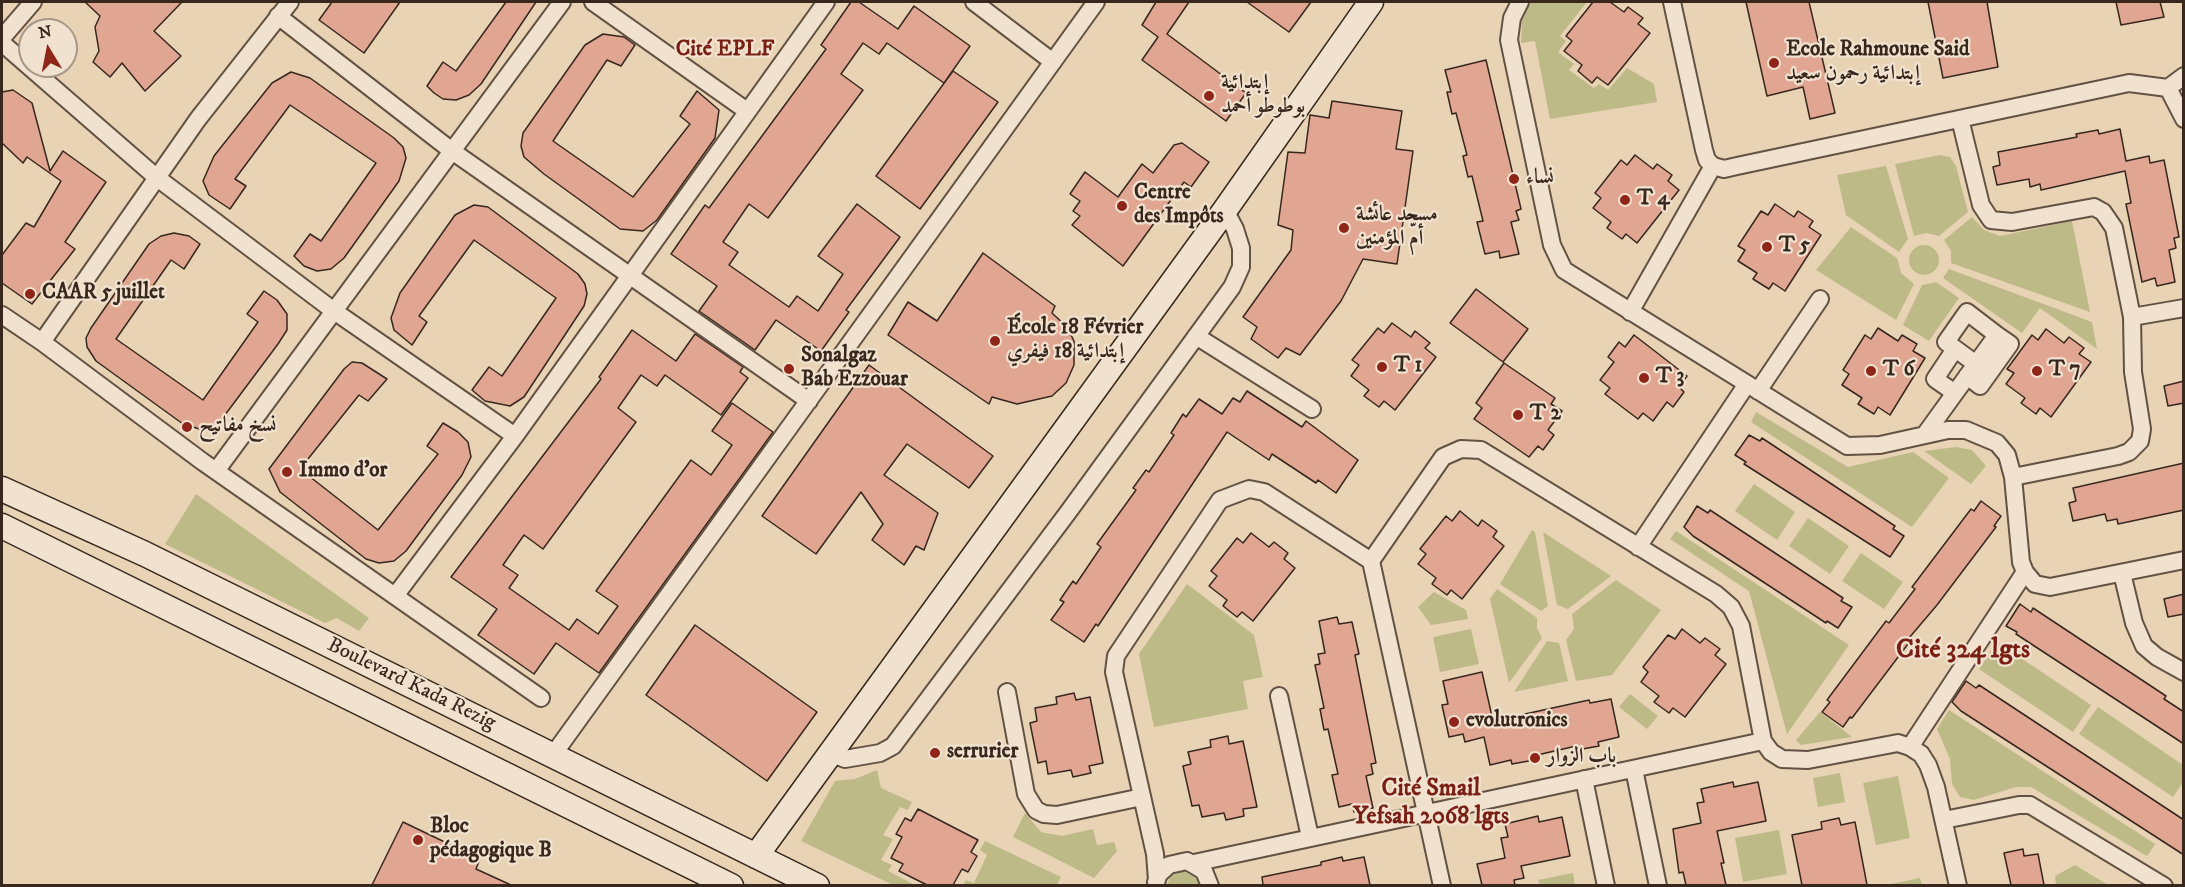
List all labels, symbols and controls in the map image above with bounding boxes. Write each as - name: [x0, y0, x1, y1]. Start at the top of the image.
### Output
- north arrow: [18, 18, 78, 78]
- text: N: [37, 21, 53, 43]
- district label: Cité EPLF: [676, 37, 774, 63]
- place label: Ecole Rahmoune Said إبتدائية رحمون سعيد: [1786, 38, 1969, 88]
- marker: Ecole Rahmoune Said إبتدائية رحمون سعيد: [1767, 56, 1781, 70]
- place label: إبتدائية بوطوطو أحمد: [1221, 71, 1305, 121]
- marker: إبتدائية بوطوطو أحمد: [1202, 89, 1216, 103]
- place label: نساء: [1526, 166, 1554, 192]
- marker: نساء: [1507, 172, 1521, 186]
- place label: Centre des Impôts: [1134, 181, 1224, 231]
- place label: T 4: [1637, 187, 1670, 213]
- marker: T 4: [1618, 193, 1632, 207]
- marker: Centre des Impôts: [1115, 199, 1129, 213]
- place label: مسجد عائشة أمّ المؤمنين: [1356, 203, 1438, 253]
- marker: مسجد عائشة أمّ المؤمنين: [1337, 221, 1351, 235]
- place label: T 5: [1779, 234, 1810, 260]
- marker: T 5: [1760, 240, 1774, 254]
- place label: CAAR 5 juillet: [42, 281, 165, 307]
- marker: CAAR 5 juillet: [23, 287, 37, 301]
- place label: École 18 Février إبتدائية 18 فيفري: [1007, 316, 1143, 366]
- marker: École 18 Février إبتدائية 18 فيفري: [988, 334, 1002, 348]
- place label: Sonalgaz Bab Ezzouar: [801, 344, 908, 394]
- place label: T 1: [1394, 354, 1422, 380]
- place label: T 6: [1883, 358, 1914, 384]
- place label: T 7: [2049, 358, 2080, 384]
- marker: T 1: [1375, 360, 1389, 374]
- marker: Sonalgaz Bab Ezzouar: [782, 362, 796, 376]
- marker: T 6: [1864, 364, 1878, 378]
- marker: T 7: [2030, 364, 2044, 378]
- place label: T 3: [1656, 365, 1684, 391]
- marker: T 3: [1637, 371, 1651, 385]
- place label: T 2: [1530, 402, 1561, 428]
- marker: T 2: [1511, 408, 1525, 422]
- place label: نسخ مفاتيح: [199, 414, 276, 440]
- marker: نسخ مفاتيح: [180, 420, 194, 434]
- place label: Immo d'or: [299, 459, 387, 485]
- marker: Immo d'or: [280, 465, 294, 479]
- street label: Boulevard Kada Rezig: [323, 633, 499, 737]
- district label: Cité 324 lgts: [1896, 635, 2030, 667]
- place label: evolutronics: [1466, 709, 1568, 735]
- marker: evolutronics: [1447, 715, 1461, 729]
- place label: serrurier: [947, 740, 1018, 766]
- place label: باب الزوار: [1547, 745, 1616, 771]
- marker: serrurier: [928, 746, 942, 760]
- marker: باب الزوار: [1528, 751, 1542, 765]
- district label: Cité Smail Yefsah 2068 lgts: [1353, 776, 1509, 832]
- place label: Bloc pédagogique B: [430, 815, 552, 865]
- marker: Bloc pédagogique B: [411, 833, 425, 847]

